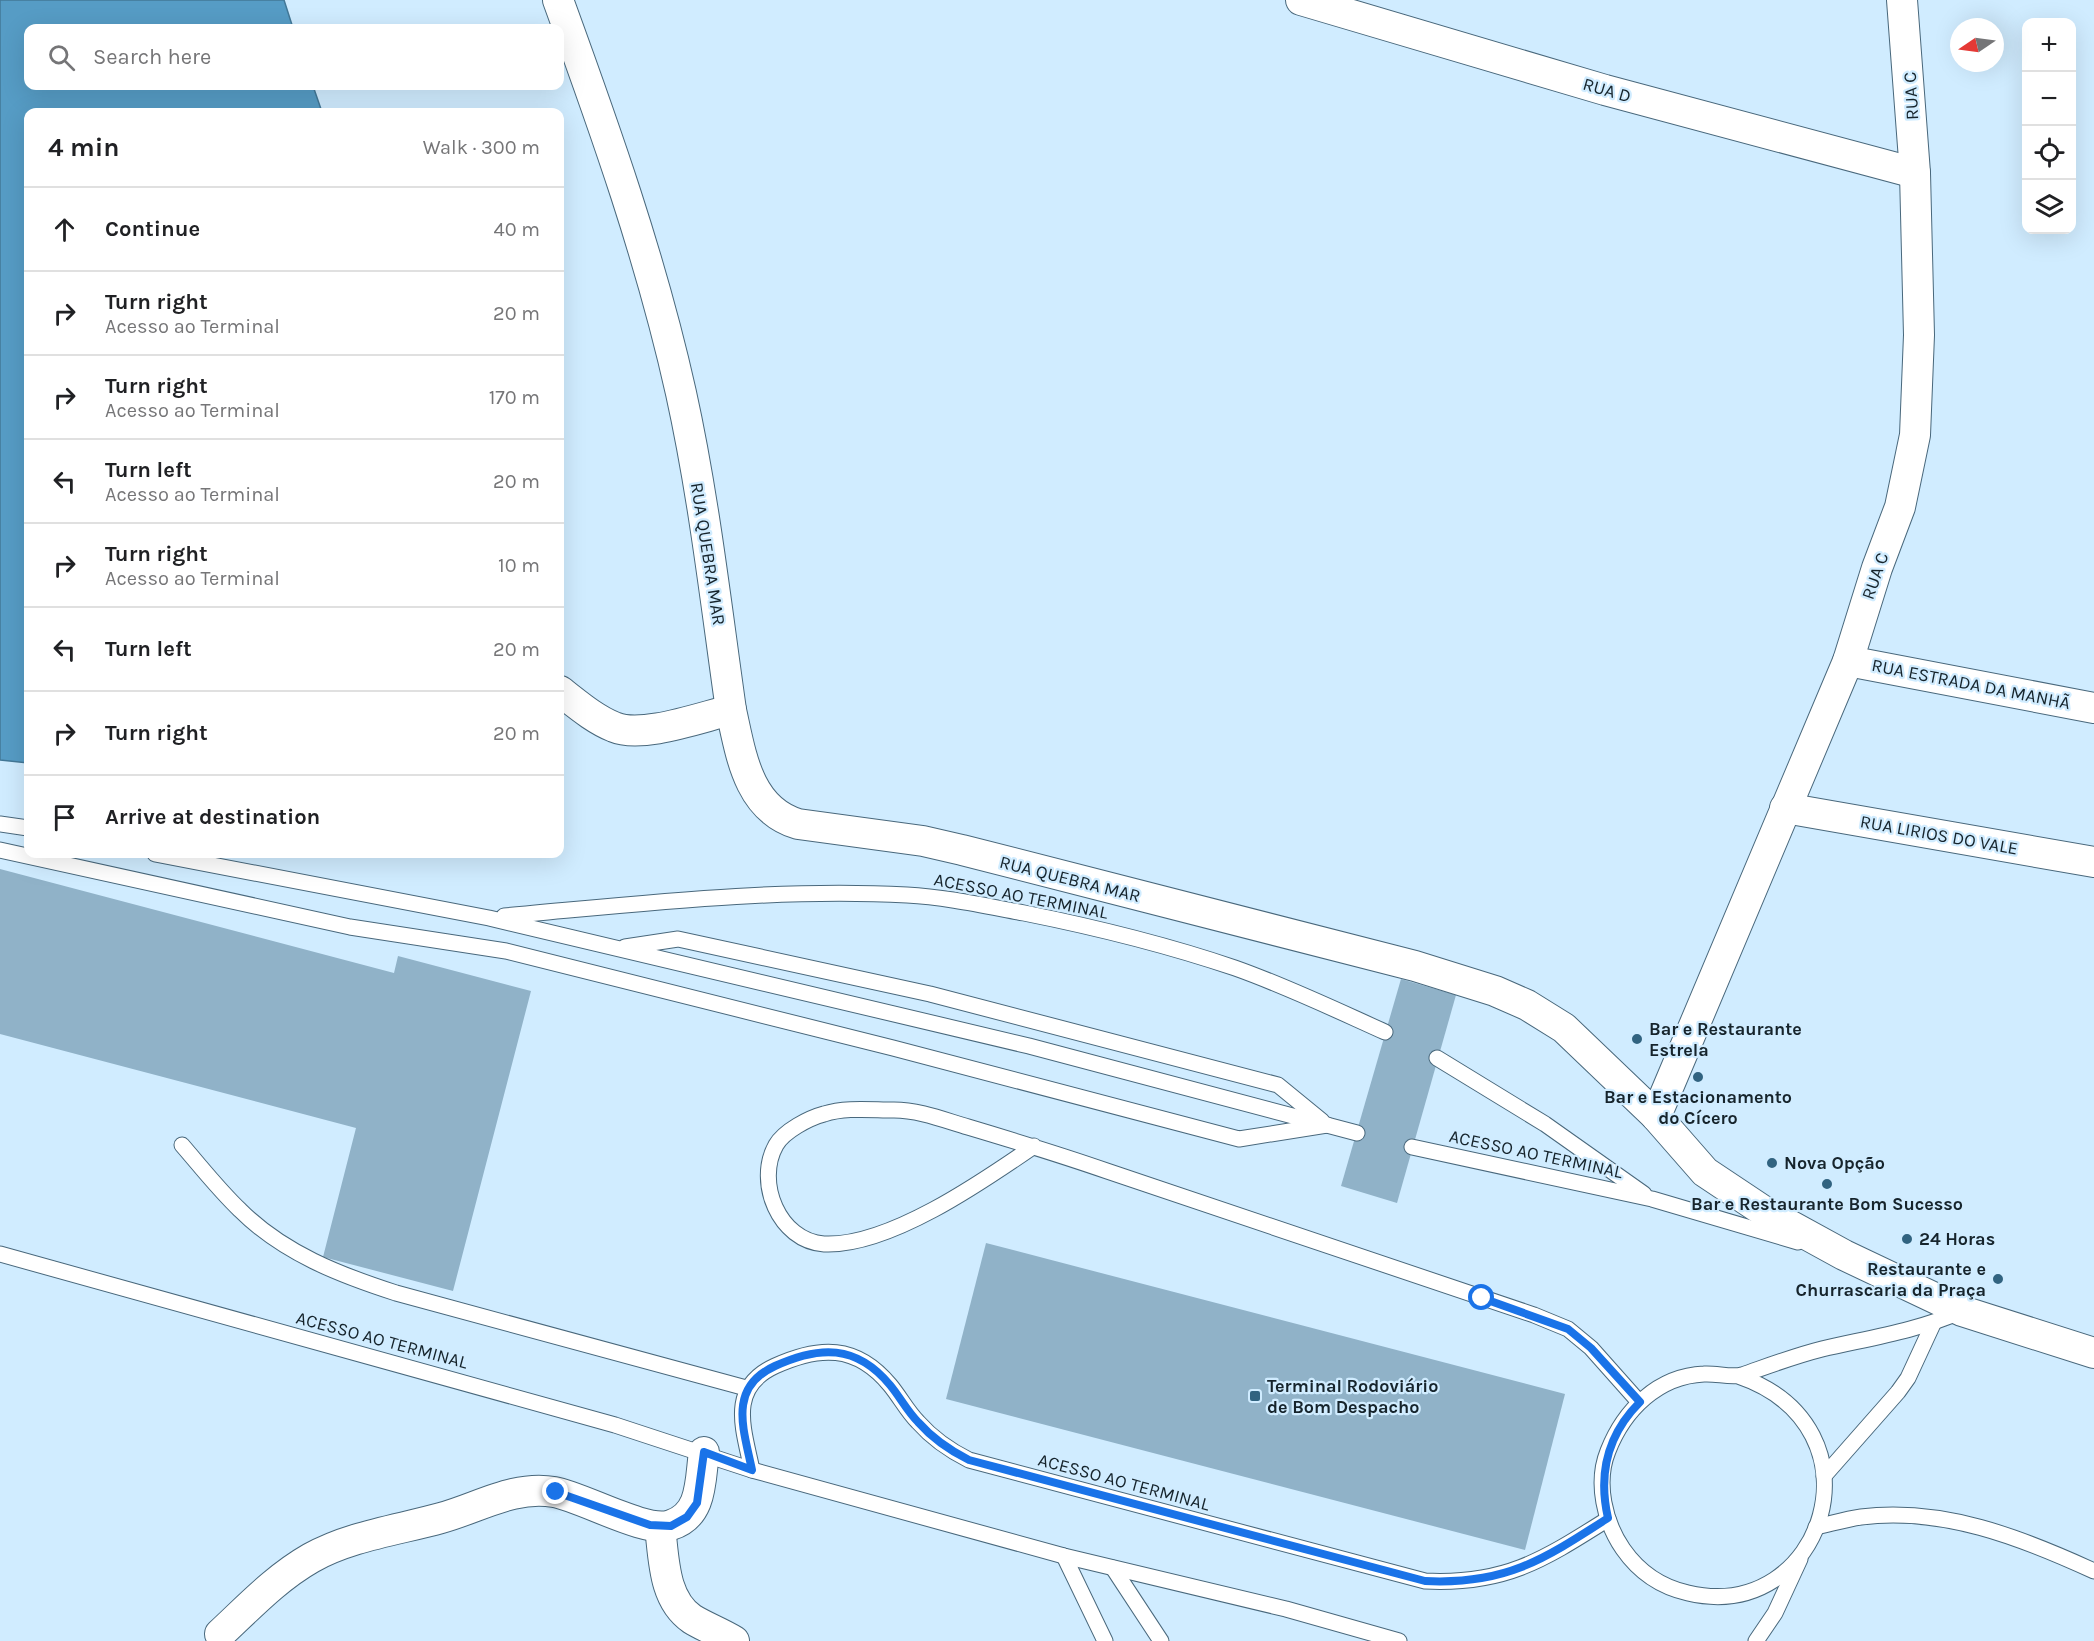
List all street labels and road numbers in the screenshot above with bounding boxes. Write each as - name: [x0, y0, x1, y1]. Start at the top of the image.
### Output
- street label: RUA C: [1899, 71, 1923, 121]
- street label: RUA D: [1580, 73, 1634, 107]
- street label: RUA QUEBRA MAR: [686, 481, 730, 627]
- street label: RUA C: [1857, 550, 1893, 602]
- street label: RUA ESTRADA DA MANHÃ: [1870, 654, 2072, 714]
- street label: RUA LIRIOS DO VALE: [1858, 810, 2020, 860]
- street label: RUA QUEBRA MAR: [997, 851, 1143, 907]
- street label: ACESSO AO TERMINAL: [932, 868, 1110, 924]
- street label: ACESSO AO TERMINAL: [1447, 1125, 1625, 1183]
- street label: ACESSO AO TERMINAL: [294, 1306, 471, 1374]
- street label: ACESSO AO TERMINAL: [1036, 1448, 1213, 1516]

